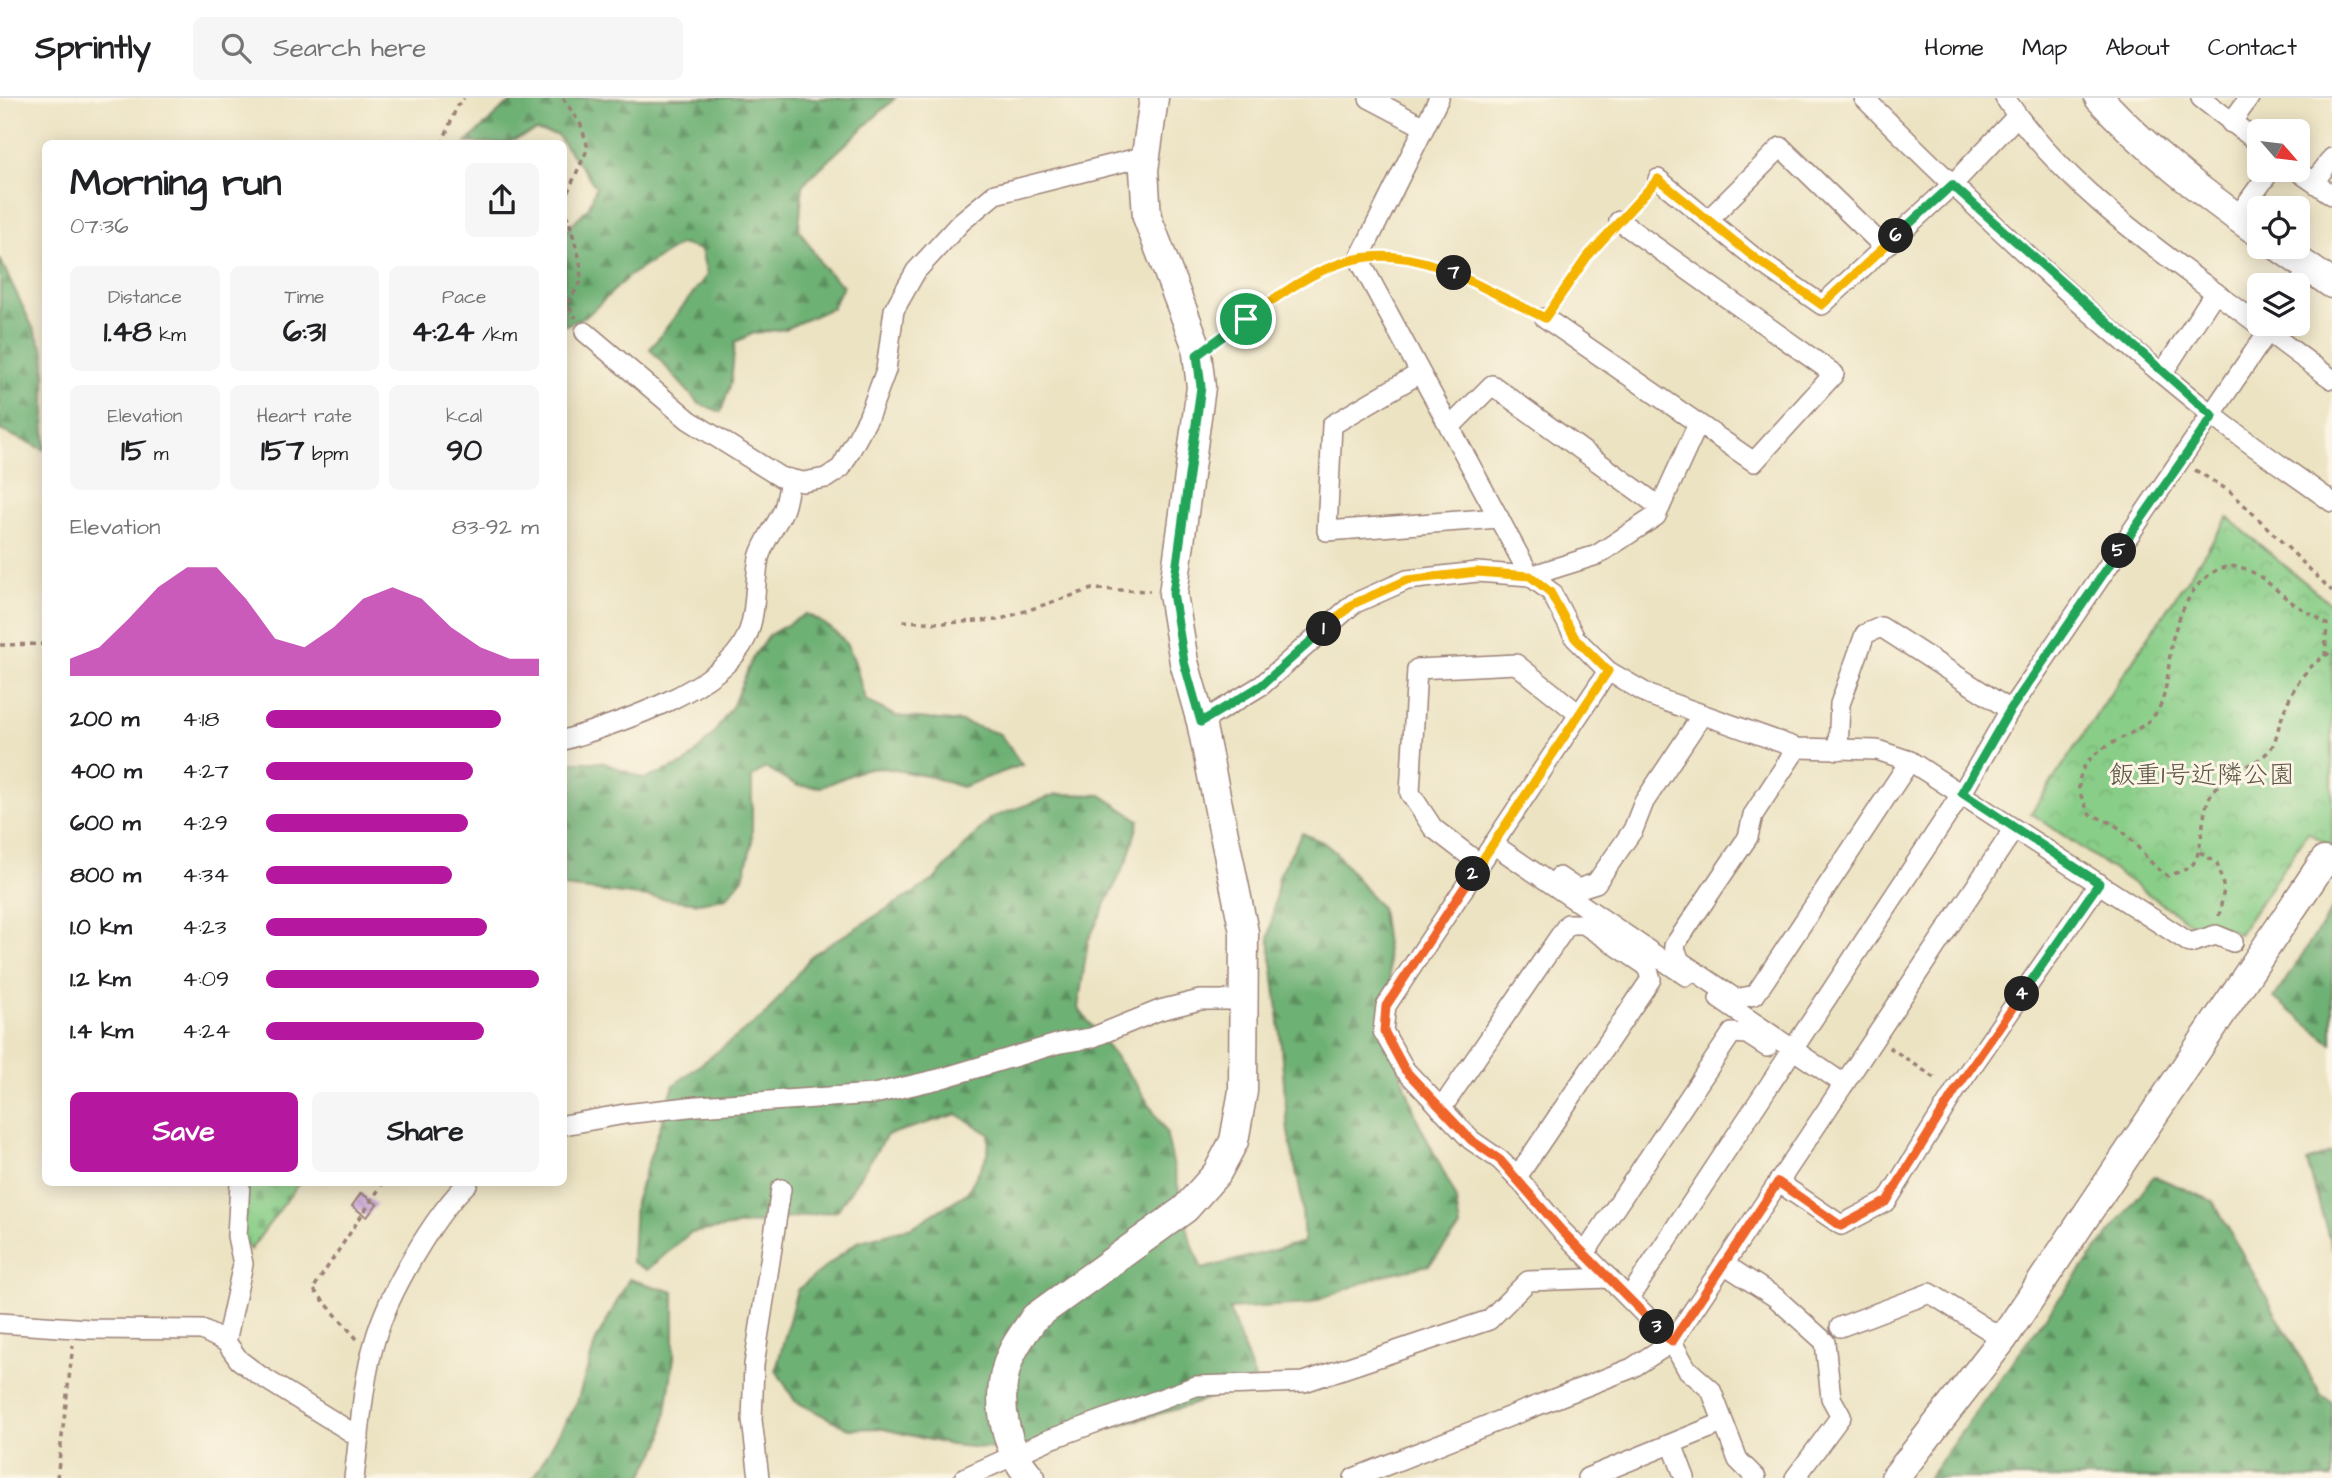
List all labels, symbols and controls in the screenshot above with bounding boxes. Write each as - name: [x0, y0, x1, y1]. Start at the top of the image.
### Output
- search box: [193, 17, 683, 80]
- text: Sprintly: [35, 25, 151, 71]
- icon: search: [217, 29, 255, 67]
- text: Search here: [273, 30, 426, 66]
- text: Home: [1924, 31, 1984, 65]
- text: Map: [2022, 31, 2067, 65]
- text: About: [2105, 31, 2170, 65]
- text: Contact: [2208, 31, 2297, 65]
- north arrow: [2247, 119, 2310, 182]
- map controls: [2247, 119, 2310, 336]
- text: Morning run: [70, 158, 282, 210]
- button: share: [465, 163, 539, 237]
- button: locate: [2247, 196, 2310, 259]
- text: 07:36: [70, 210, 129, 242]
- pin: 6: [1878, 218, 1913, 254]
- text: 6: [1890, 222, 1901, 249]
- pin: 7: [1436, 256, 1472, 290]
- text: 7: [1448, 259, 1459, 286]
- button: layers: [2247, 273, 2310, 336]
- text: Distance: [108, 284, 182, 311]
- text: Time: [285, 284, 324, 311]
- text: Pace: [442, 284, 486, 311]
- pin: [1216, 289, 1276, 349]
- icon: arrive: [1227, 300, 1265, 338]
- text: 1.48: [104, 311, 152, 353]
- text: 6:31: [283, 311, 326, 353]
- text: 4:24: [411, 311, 474, 353]
- text: km: [152, 322, 186, 349]
- text: /km: [474, 322, 517, 349]
- text: Elevation: [107, 403, 182, 430]
- text: Heart rate: [257, 403, 352, 430]
- text: kcal: [446, 403, 482, 430]
- text: 15: [121, 430, 146, 472]
- text: 157: [261, 430, 304, 472]
- text: 90: [446, 430, 482, 472]
- text: m: [146, 441, 169, 468]
- text: bpm: [304, 441, 348, 468]
- text: Elevation: [70, 511, 161, 543]
- text: 83–92 m: [452, 511, 539, 543]
- pin: 5: [2102, 533, 2136, 568]
- text: 5: [2112, 537, 2125, 564]
- pin: 1: [1306, 612, 1342, 646]
- text: 1: [1322, 615, 1325, 642]
- text: 200 m: [70, 703, 139, 735]
- text: 4:18: [182, 703, 219, 735]
- text: 400 m: [70, 755, 142, 787]
- text: 4:27: [182, 755, 229, 787]
- park label: 飯重1号近隣公園: [2109, 757, 2295, 793]
- text: 600 m: [70, 807, 141, 839]
- text: 4:29: [182, 807, 228, 839]
- pin: 2: [1456, 856, 1490, 892]
- text: 800 m: [70, 859, 141, 891]
- text: 4:34: [182, 859, 229, 891]
- text: 2: [1467, 860, 1478, 887]
- text: 1.0 km: [70, 911, 132, 943]
- text: 4:23: [182, 911, 226, 943]
- text: 1.2 km: [70, 963, 131, 995]
- text: 4:09: [182, 963, 229, 995]
- pin: 4: [2004, 976, 2039, 1012]
- text: 4: [2015, 980, 2028, 1007]
- text: 1.4 km: [70, 1015, 133, 1047]
- text: 4:24: [182, 1015, 230, 1047]
- button: Save: [70, 1092, 298, 1172]
- button: Share: [312, 1092, 539, 1172]
- pin: 3: [1640, 1310, 1674, 1344]
- text: 3: [1652, 1313, 1661, 1340]

